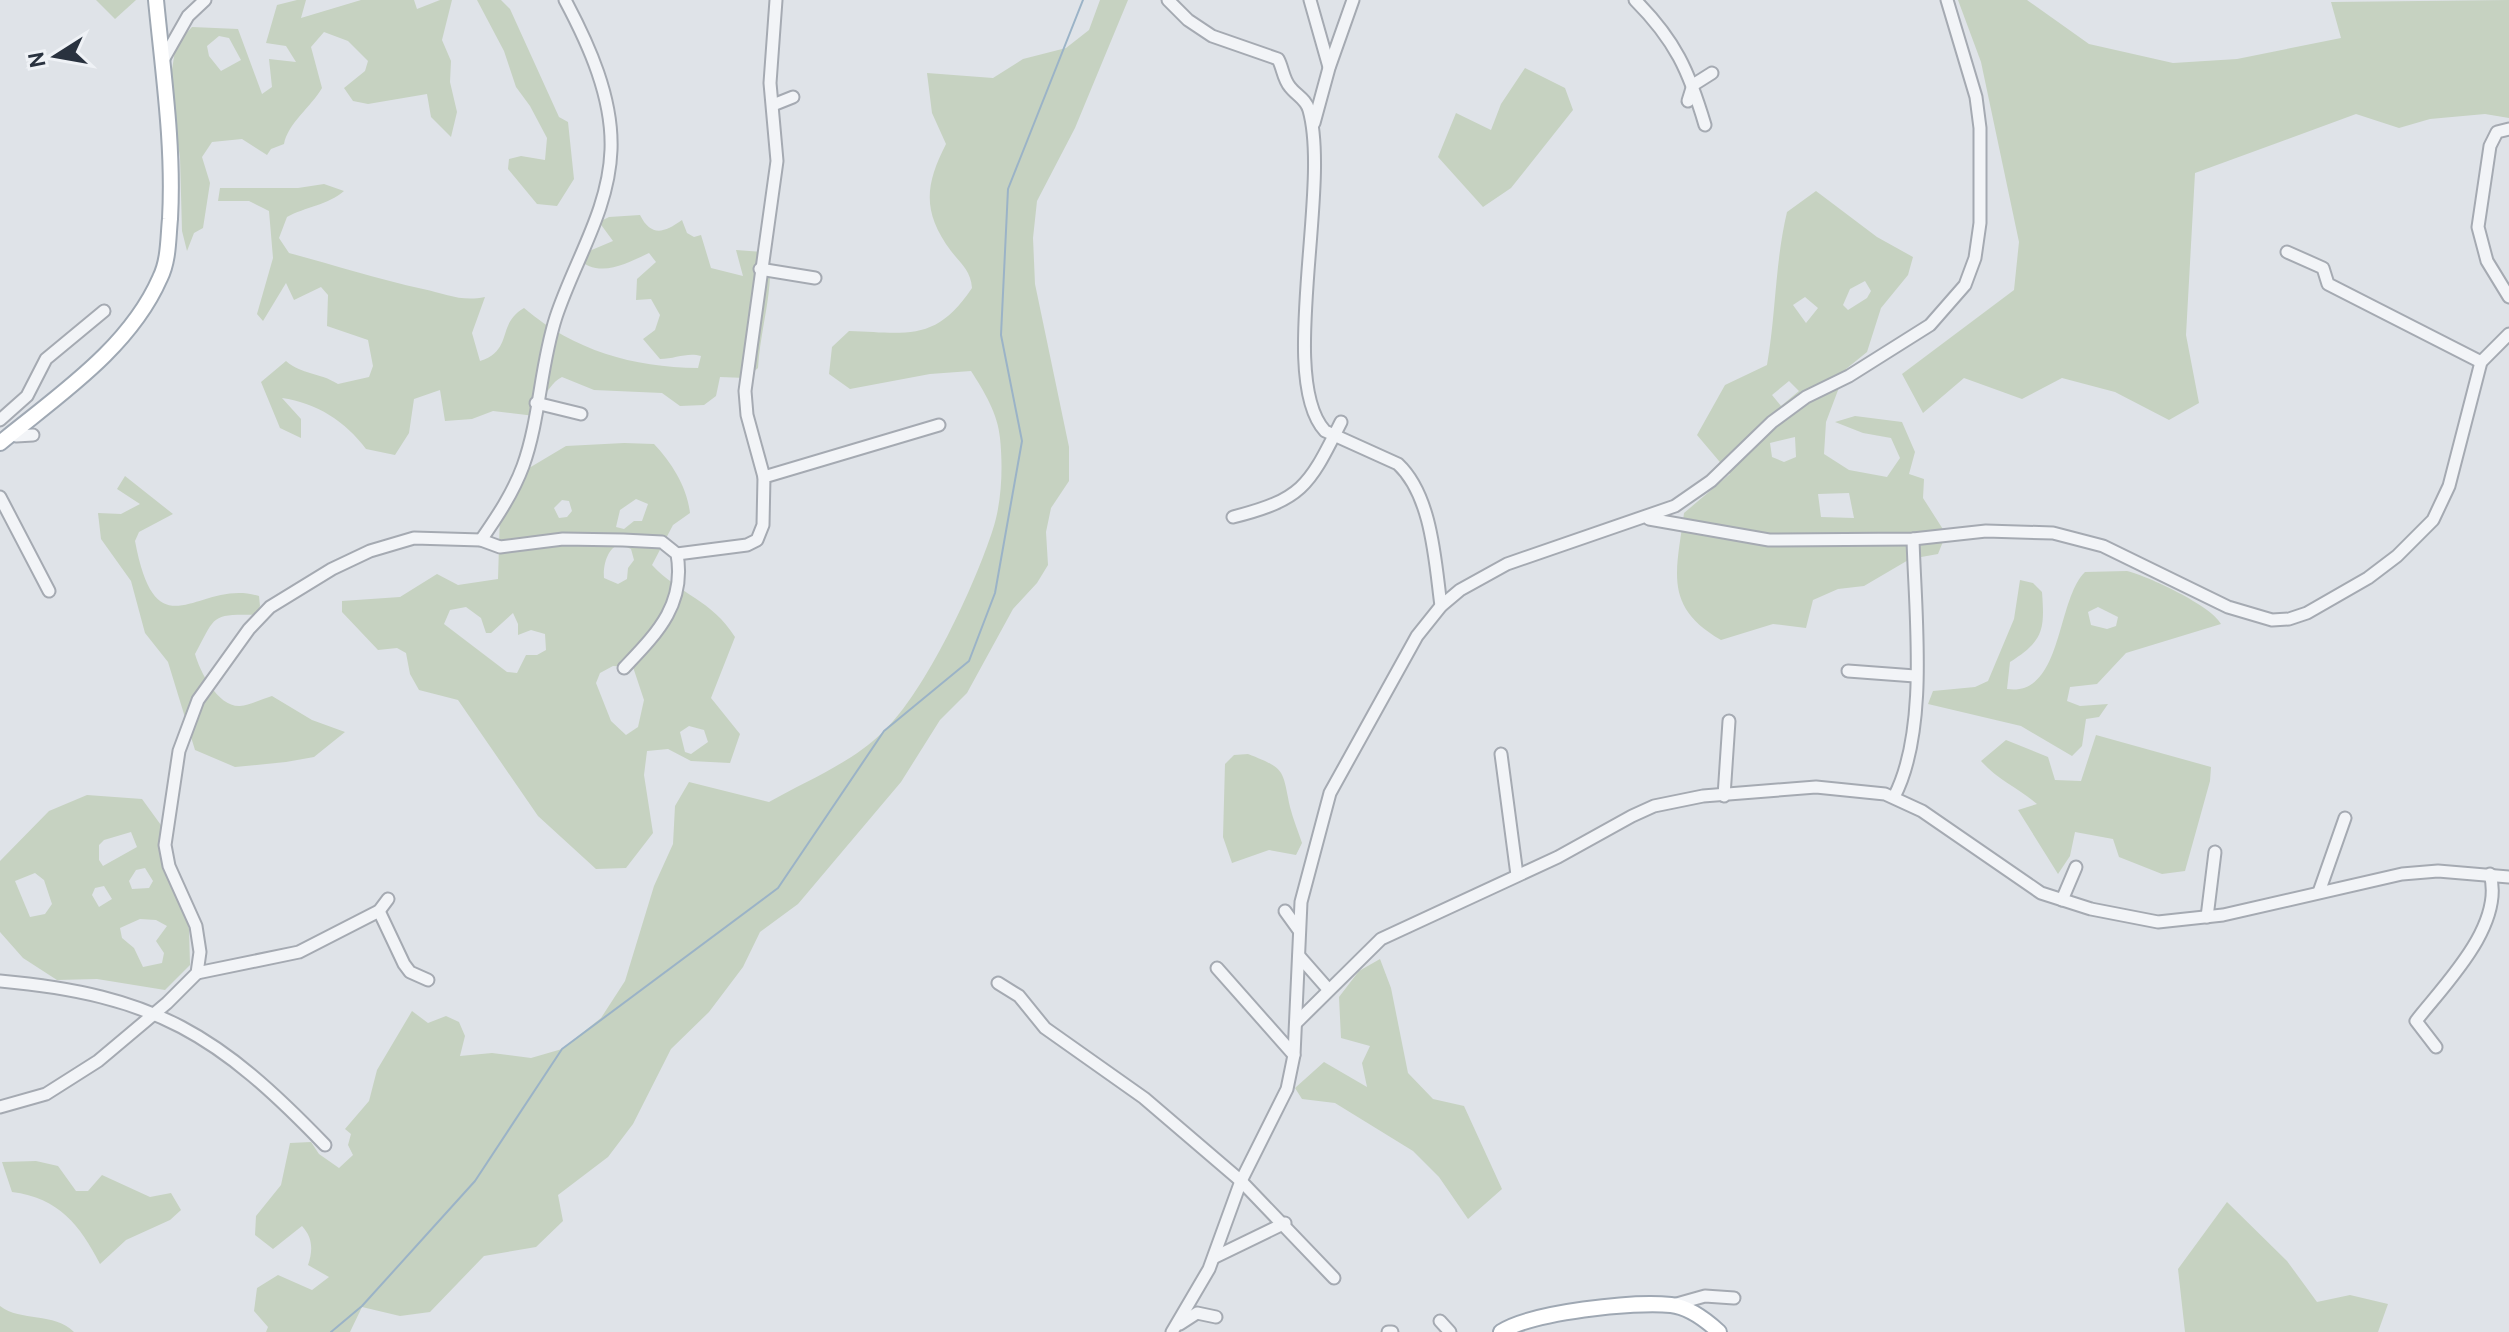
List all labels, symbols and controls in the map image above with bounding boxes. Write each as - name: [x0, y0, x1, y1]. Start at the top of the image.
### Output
- north arrow: [16, 16, 96, 96]
- text: N: [22, 50, 52, 70]

